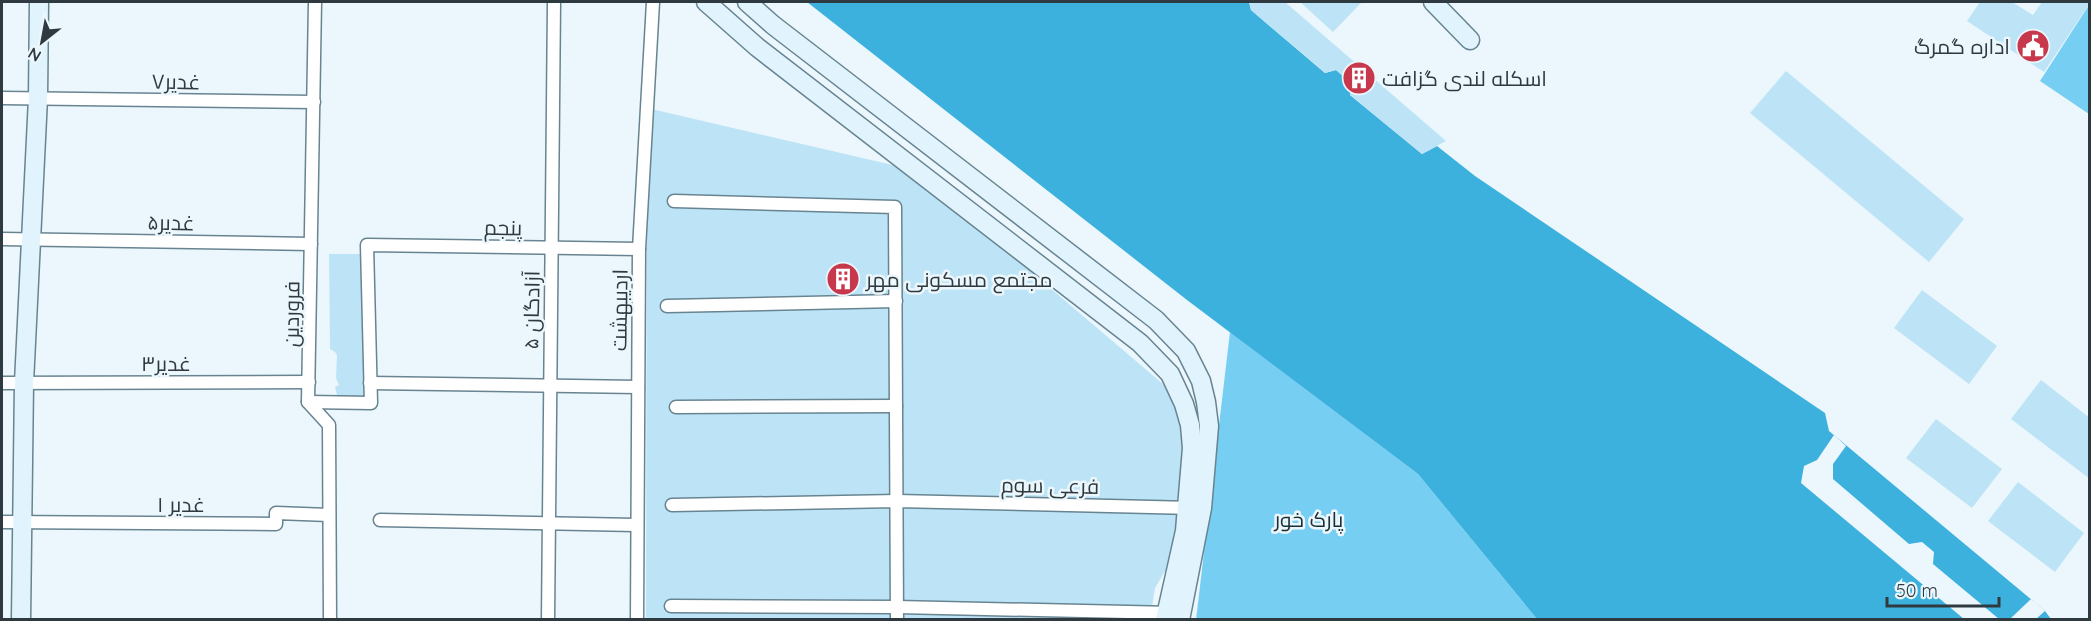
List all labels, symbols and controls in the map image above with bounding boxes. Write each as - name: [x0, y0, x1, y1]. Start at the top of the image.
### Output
- north arrow: [12, 12, 72, 72]
- public building icon: اداره گمرگ: [2015, 28, 2051, 64]
- place label: اداره گمرگ: [1914, 33, 2010, 59]
- text: N: [24, 43, 44, 66]
- building icon: اسکله لندی گزافت: [1341, 60, 1377, 96]
- place label: اسکله لندی گزافت: [1382, 65, 1547, 92]
- street label: غدیر۷: [151, 68, 201, 94]
- street label: غدیر۵: [147, 209, 195, 235]
- street label: پنجم: [484, 214, 523, 242]
- building icon: مجتمع مسکونی مهر: [825, 261, 861, 297]
- place label: مجتمع مسکونی مهر: [865, 266, 1053, 294]
- street label: اردیبهشت: [605, 269, 634, 351]
- street label: آزادگان ۵: [517, 270, 546, 350]
- street label: فروردین: [277, 281, 306, 347]
- street label: غدیر۳: [141, 350, 191, 376]
- street label: فرعی سوم: [1001, 471, 1099, 501]
- street label: غدیر ۱: [157, 491, 205, 517]
- park label: پارک خور: [1274, 506, 1344, 534]
- scale bar: [1887, 570, 2000, 608]
- text: 50 m: [1896, 579, 1938, 602]

